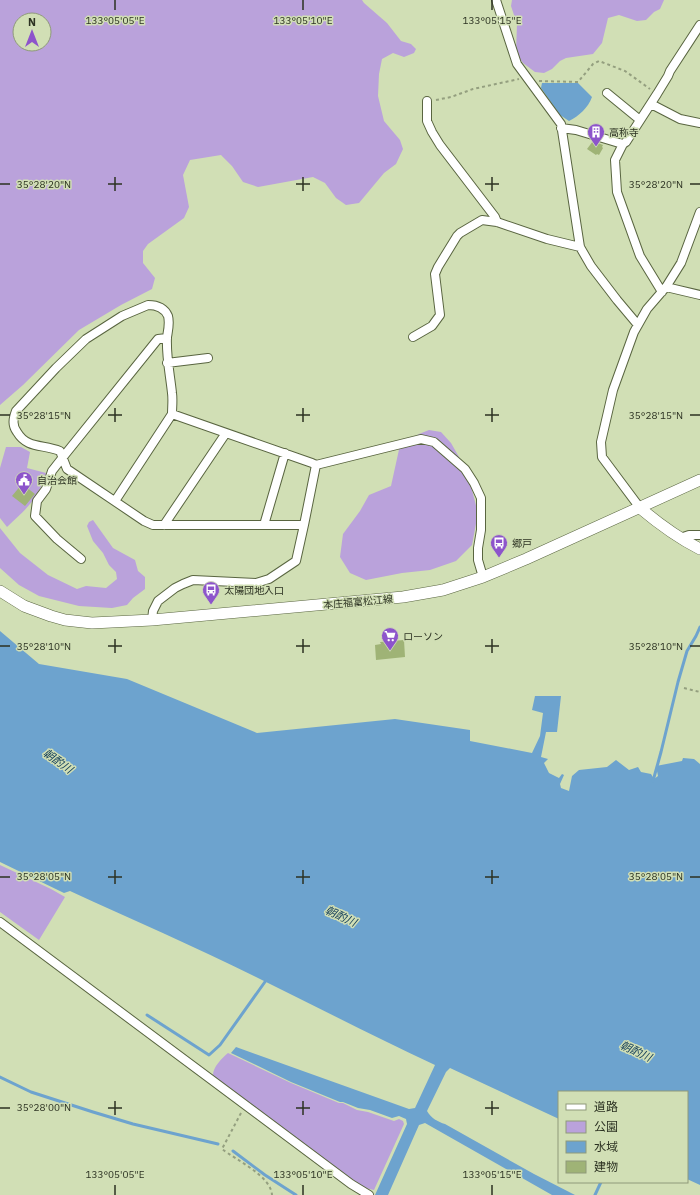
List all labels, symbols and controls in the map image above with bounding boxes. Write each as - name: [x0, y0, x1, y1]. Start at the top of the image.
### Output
- north arrow: [12, 12, 52, 52]
- text: 133°05'05"E: [85, 14, 145, 27]
- text: 133°05'10"E: [273, 14, 333, 27]
- text: 133°05'15"E: [462, 14, 522, 27]
- text: N: [28, 15, 36, 29]
- building icon: 高称寺: [586, 122, 606, 147]
- place label: 高称寺: [609, 126, 639, 139]
- text: 35°28'20"N: [17, 178, 71, 191]
- text: 35°28'20"N: [629, 178, 683, 191]
- text: 35°28'15"N: [17, 409, 71, 422]
- text: 35°28'15"N: [629, 409, 683, 422]
- public building icon: 自治会館: [14, 470, 34, 495]
- place label: 自治会館: [37, 474, 77, 487]
- bus stop icon: 郷戸: [489, 533, 509, 558]
- place label: 郷戸: [512, 537, 532, 550]
- bus stop icon: 太陽団地入口: [201, 580, 221, 605]
- place label: 太陽団地入口: [224, 584, 284, 597]
- street label: 本庄福富松江線: [323, 592, 393, 612]
- supermarket icon: ローソン: [380, 626, 400, 651]
- place label: ローソン: [403, 630, 443, 643]
- text: 35°28'10"N: [17, 640, 71, 653]
- text: 35°28'10"N: [629, 640, 683, 653]
- water label: 朝酌川: [40, 746, 76, 777]
- text: 35°28'05"N: [17, 870, 71, 883]
- text: 35°28'05"N: [629, 870, 683, 883]
- water label: 朝酌川: [323, 903, 360, 930]
- water label: 朝酌川: [618, 1038, 655, 1065]
- legend: [558, 1091, 688, 1183]
- text: 道路: [594, 1099, 618, 1114]
- text: 35°28'00"N: [17, 1101, 71, 1114]
- text: 公園: [594, 1119, 618, 1134]
- text: 水域: [594, 1139, 618, 1154]
- text: 建物: [594, 1159, 618, 1174]
- text: 133°05'05"E: [85, 1168, 145, 1181]
- text: 133°05'10"E: [273, 1168, 333, 1181]
- text: 133°05'15"E: [462, 1168, 522, 1181]

